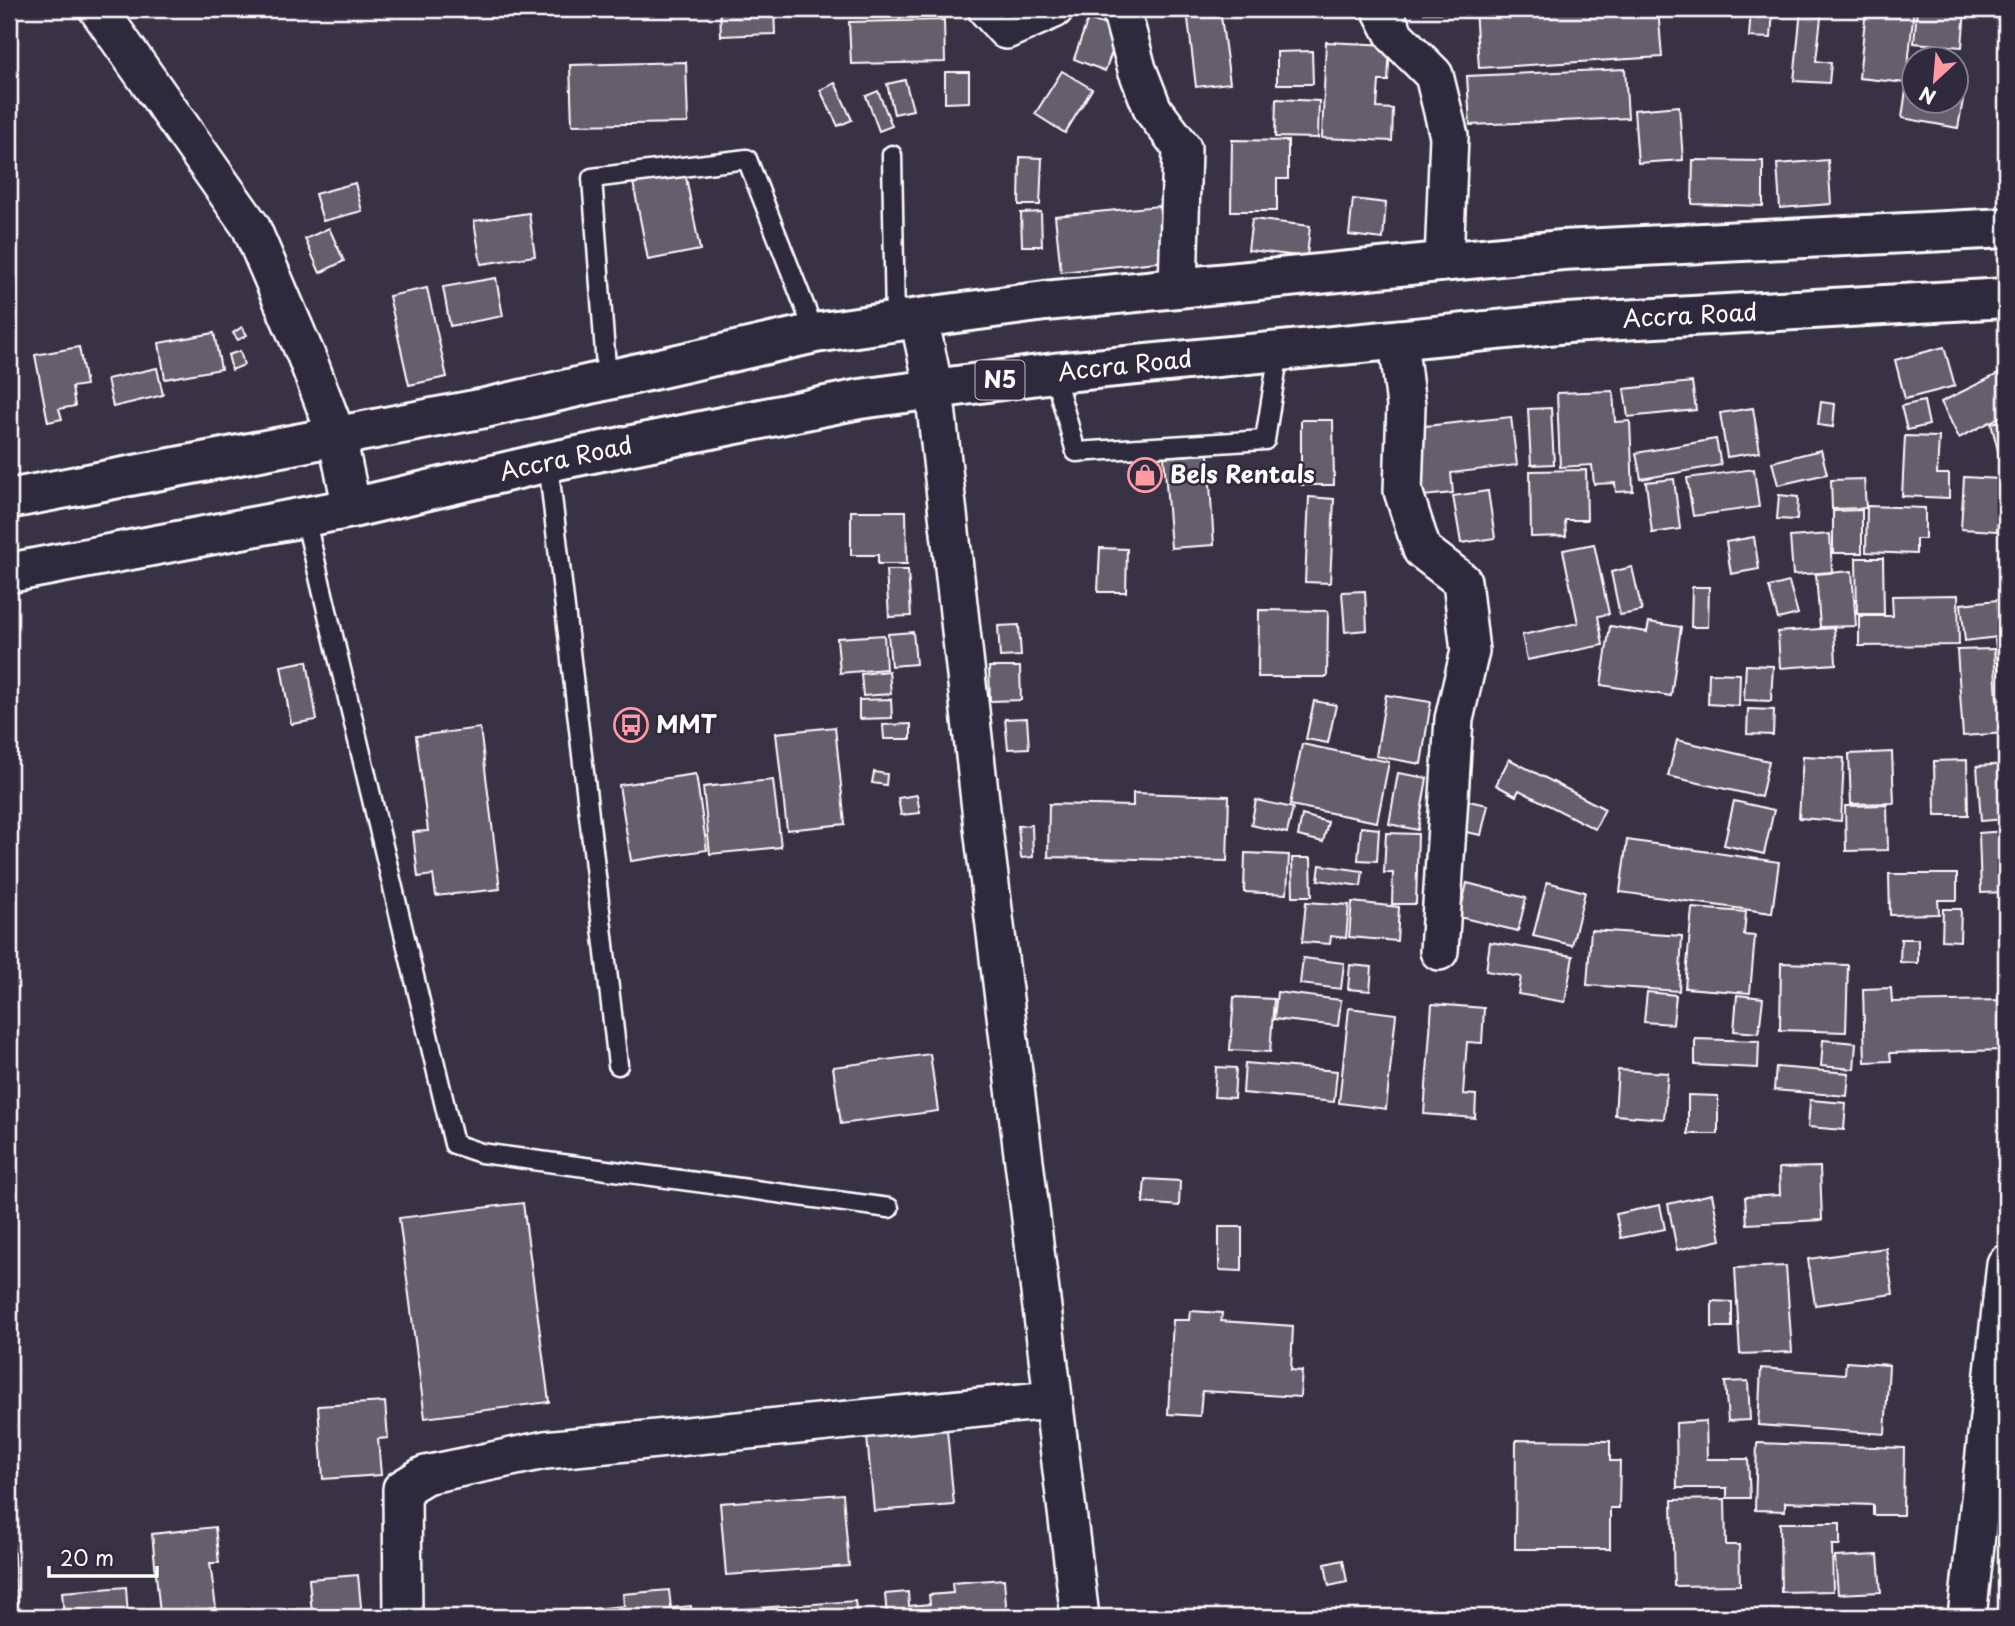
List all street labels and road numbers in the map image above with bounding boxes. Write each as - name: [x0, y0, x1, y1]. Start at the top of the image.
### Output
- street label: Accra Road: [1622, 292, 1758, 336]
- street label: Accra Road: [1056, 339, 1194, 389]
- road number: N5: [976, 360, 1024, 400]
- street label: Accra Road: [496, 425, 635, 489]

